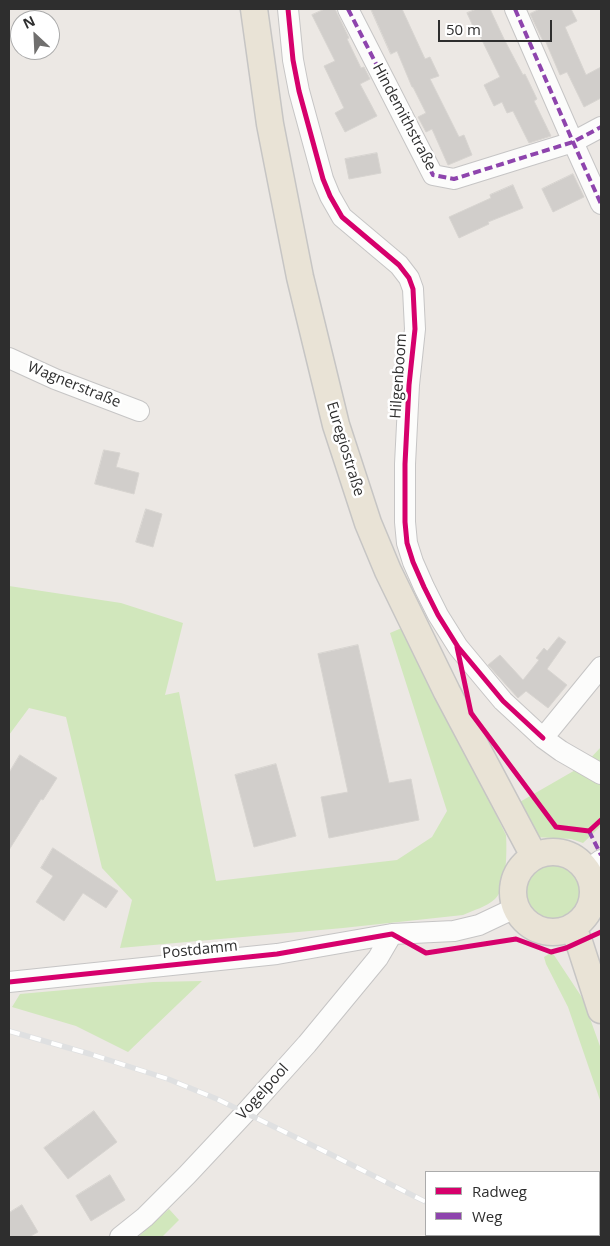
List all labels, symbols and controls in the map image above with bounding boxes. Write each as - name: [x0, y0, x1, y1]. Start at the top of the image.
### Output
- north arrow: [10, 10, 60, 60]
- scale bar: [440, 10, 554, 42]
- text: N: [20, 11, 38, 33]
- text: 50 m: [446, 19, 481, 39]
- street label: Hindemithstraße: [368, 60, 440, 174]
- street label: Hilgenboom: [387, 333, 411, 419]
- street label: Wagnerstraße: [25, 358, 123, 412]
- street label: Euregiostraße: [322, 400, 368, 498]
- street label: Postdamm: [161, 937, 239, 963]
- street label: Vogelpool: [233, 1060, 293, 1124]
- legend: [425, 1171, 600, 1236]
- text: Radweg: [472, 1181, 527, 1201]
- text: Weg: [472, 1206, 502, 1226]

